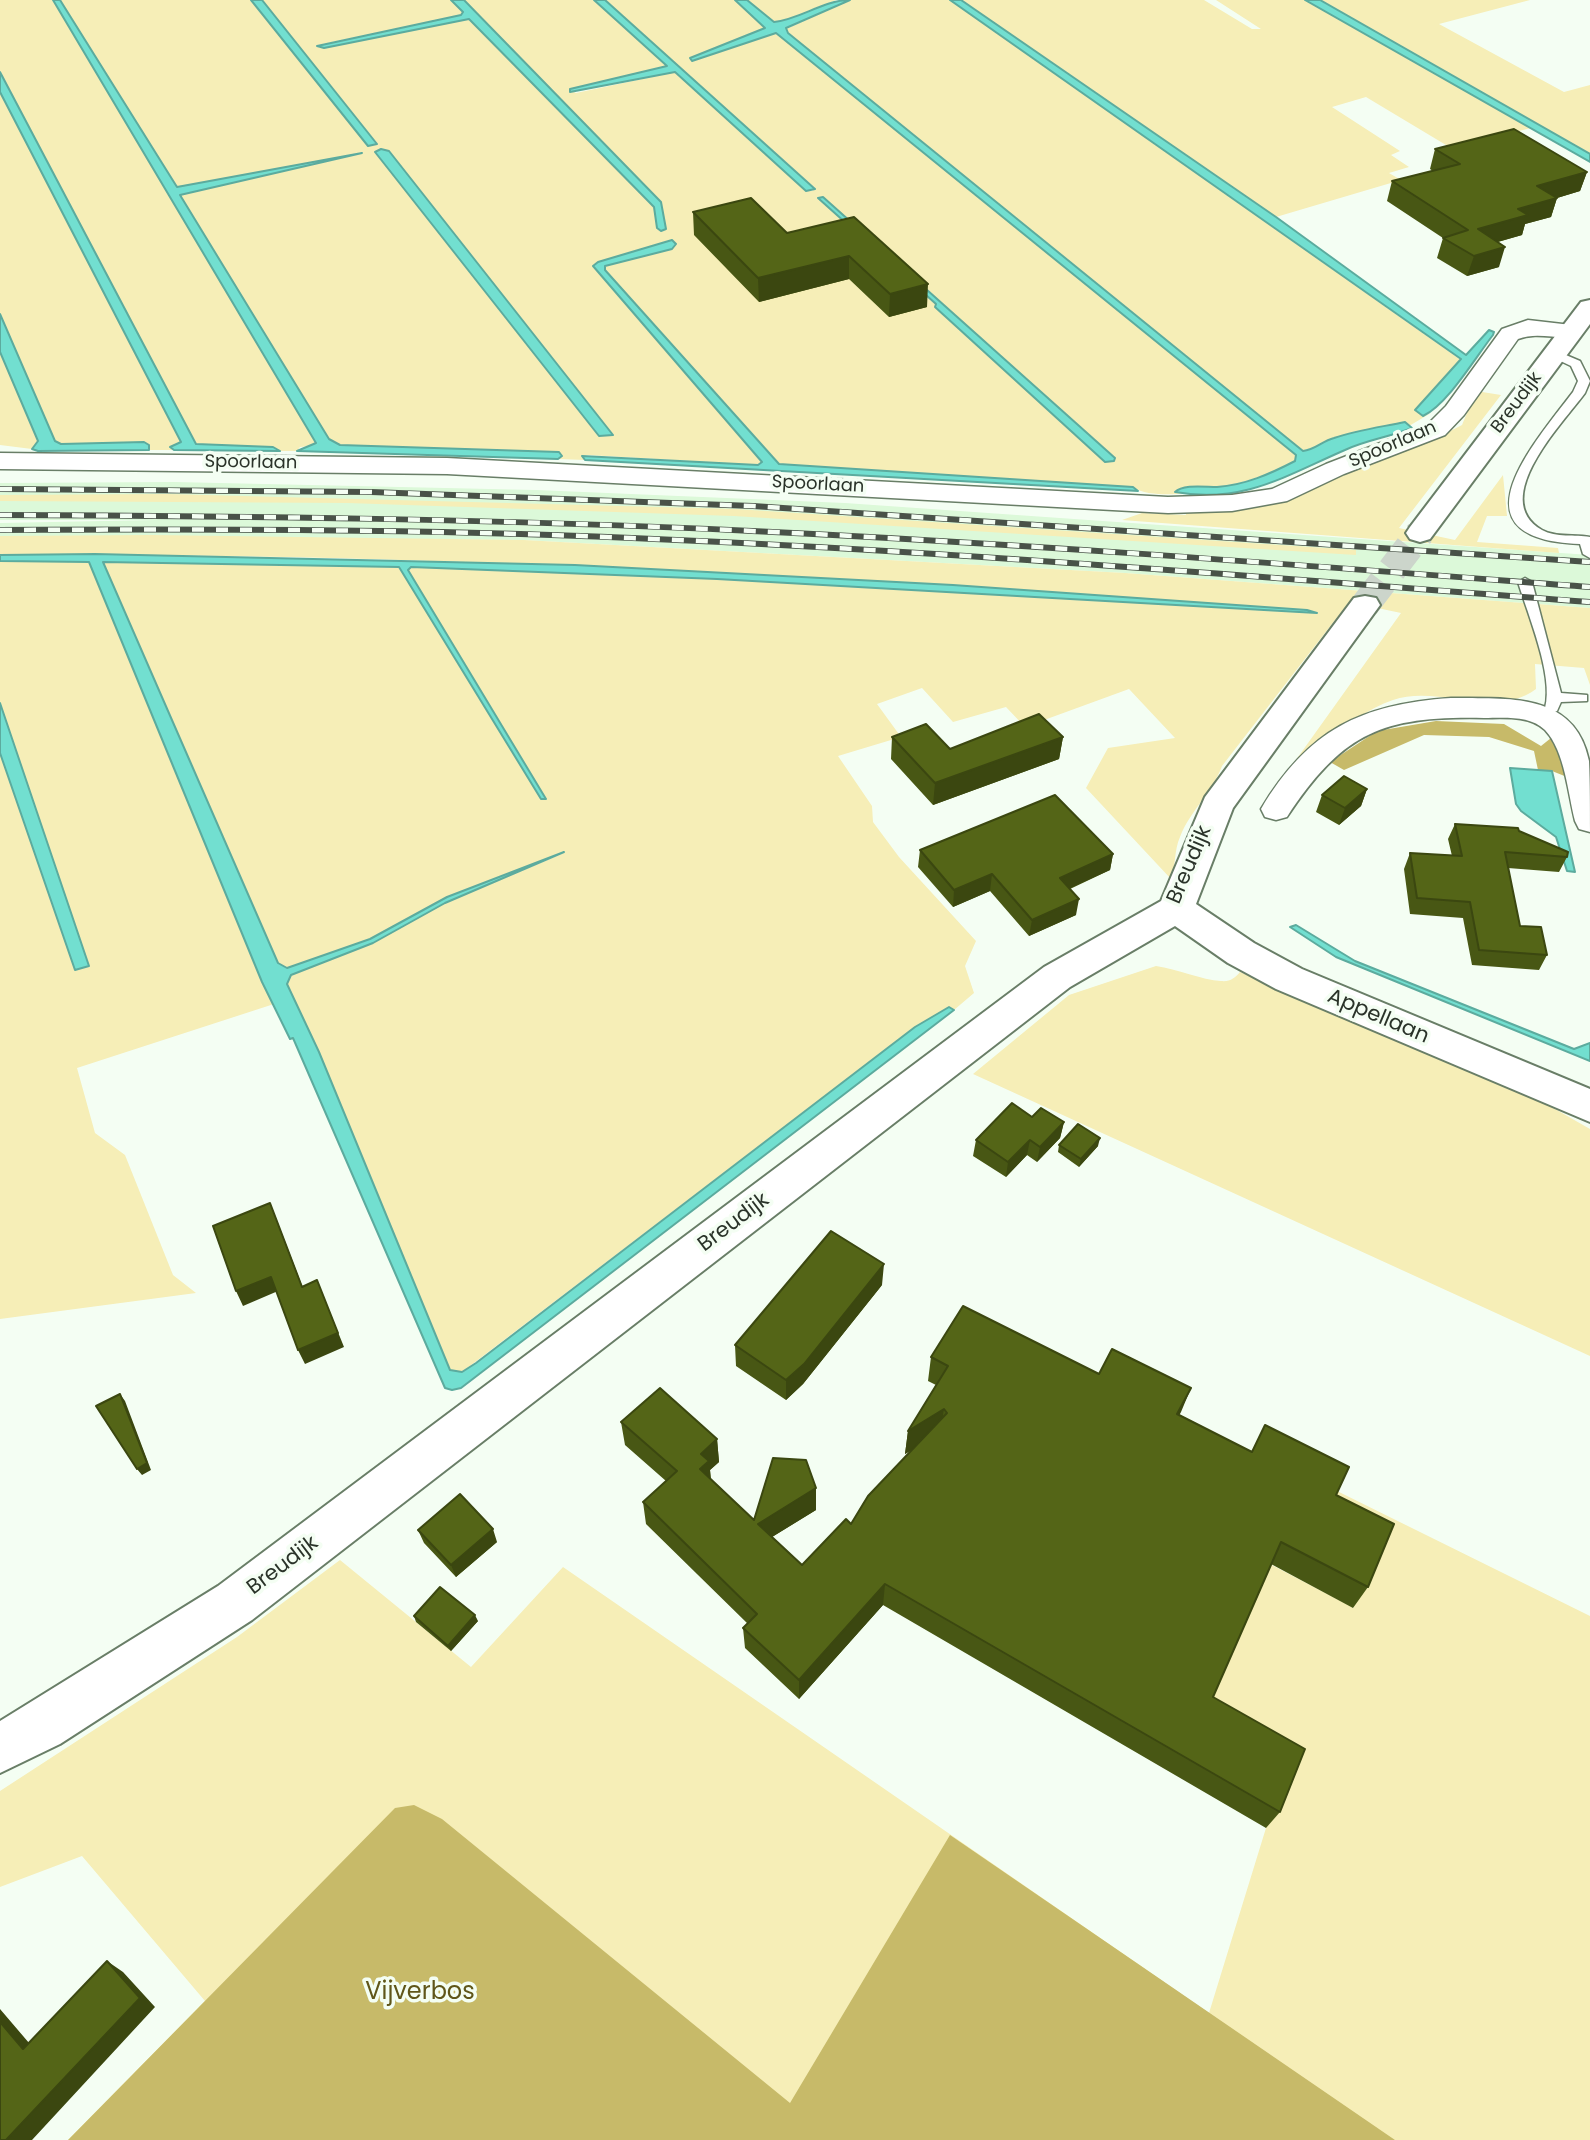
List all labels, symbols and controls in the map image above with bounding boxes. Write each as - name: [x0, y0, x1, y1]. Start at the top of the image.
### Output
- street label: Breudijk: [1487, 368, 1547, 438]
- street label: Spoorlaan: [1346, 417, 1440, 473]
- street label: Spoorlaan: [204, 451, 298, 475]
- street label: Spoorlaan: [771, 472, 865, 498]
- street label: Breudijk: [1162, 822, 1218, 908]
- street label: Appellaan: [1323, 984, 1433, 1050]
- street label: Breudijk: [693, 1188, 775, 1258]
- street label: Breudijk: [242, 1531, 324, 1601]
- park label: Vijverbos: [365, 1979, 475, 2007]

